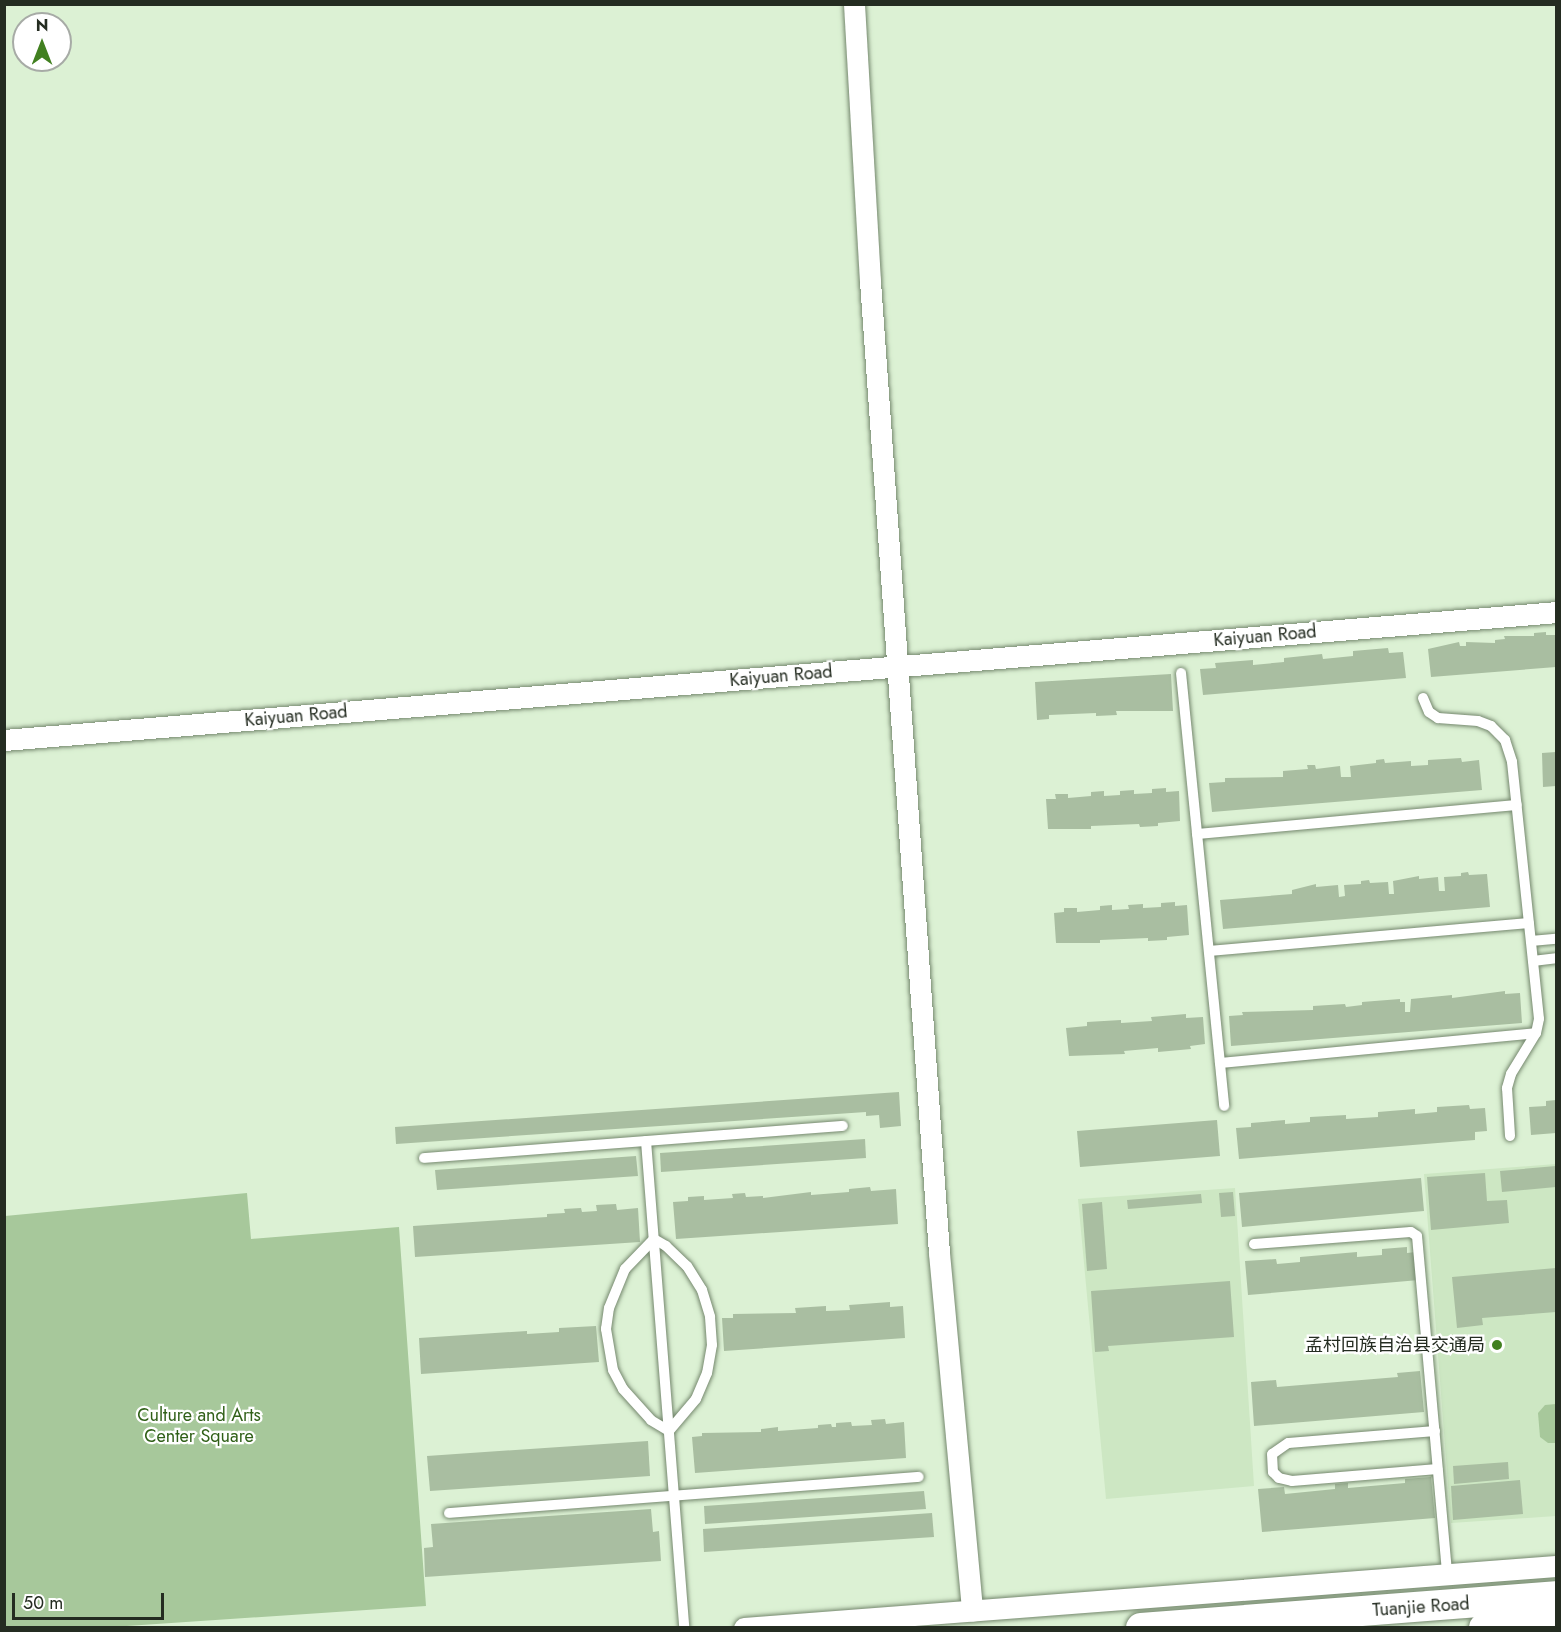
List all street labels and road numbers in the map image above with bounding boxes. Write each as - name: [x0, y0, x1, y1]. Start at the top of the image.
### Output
- street label: Kaiyuan Road: [1213, 621, 1317, 651]
- street label: Kaiyuan Road: [729, 661, 833, 691]
- street label: Kaiyuan Road: [244, 701, 348, 731]
- street label: Tuanjie Road: [1372, 1593, 1470, 1621]

